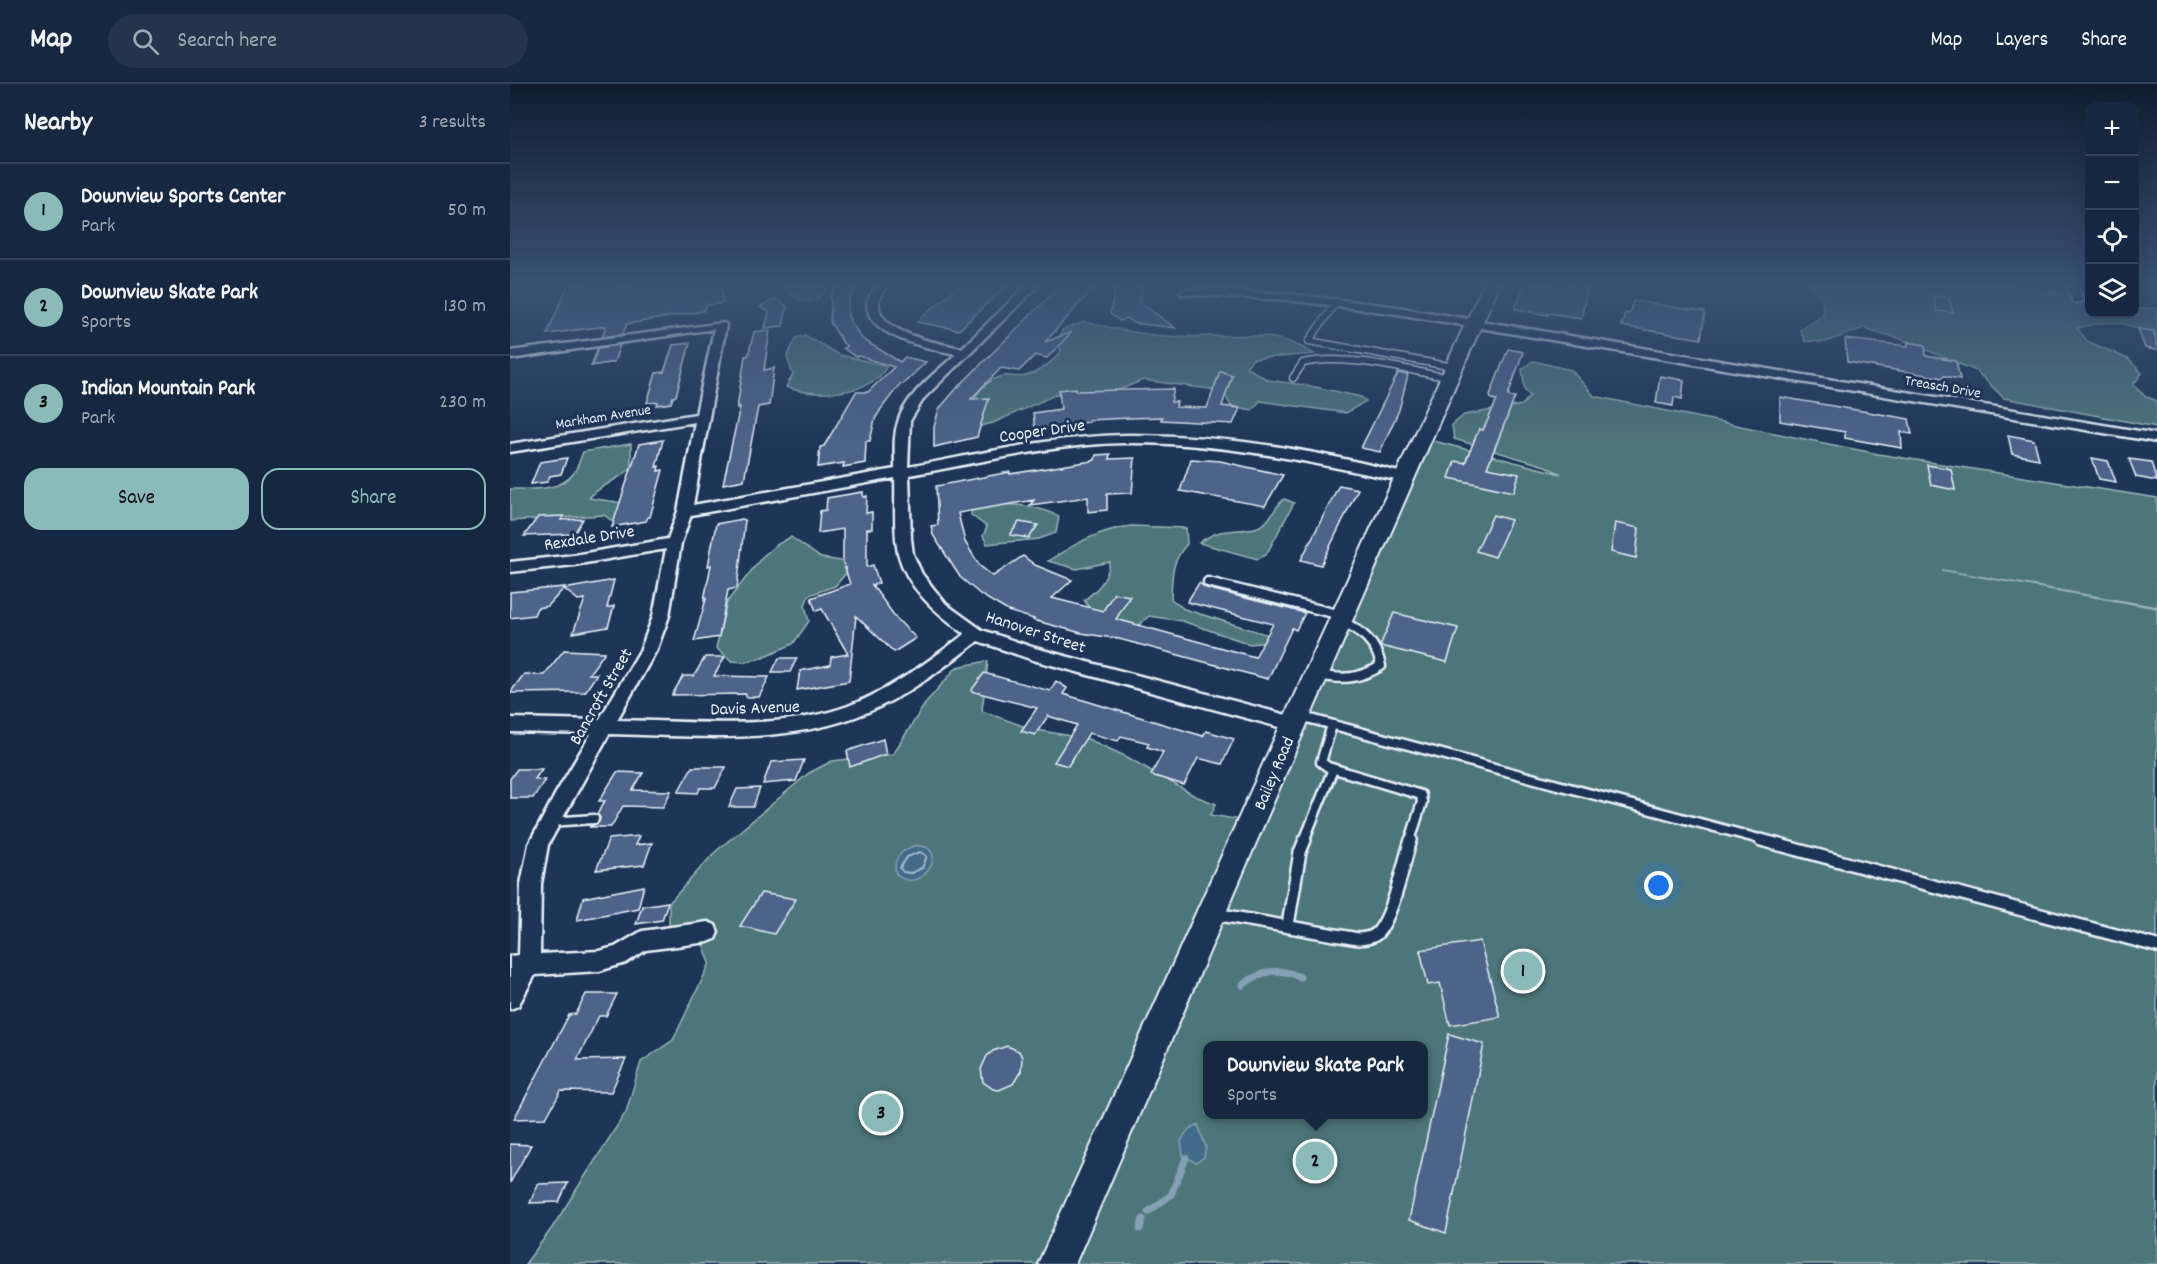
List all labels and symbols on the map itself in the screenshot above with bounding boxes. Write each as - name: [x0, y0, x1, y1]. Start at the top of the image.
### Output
- street label: Treasch Drive: [1903, 370, 1983, 406]
- street label: Markham Avenue: [554, 400, 653, 436]
- street label: Cooper Drive: [998, 414, 1087, 451]
- street label: Rexdale Drive: [542, 520, 636, 559]
- street label: Hanover Street: [982, 605, 1089, 661]
- street label: Bancroft Street: [564, 644, 640, 750]
- street label: Davis Avenue: [710, 695, 800, 724]
- street label: Bailey Road: [1249, 733, 1302, 815]
- your location: [1644, 871, 1673, 900]
- pin: 1: [1504, 948, 1542, 994]
- pin: 3: [862, 1090, 901, 1136]
- pin: 2: [1296, 1138, 1334, 1184]

